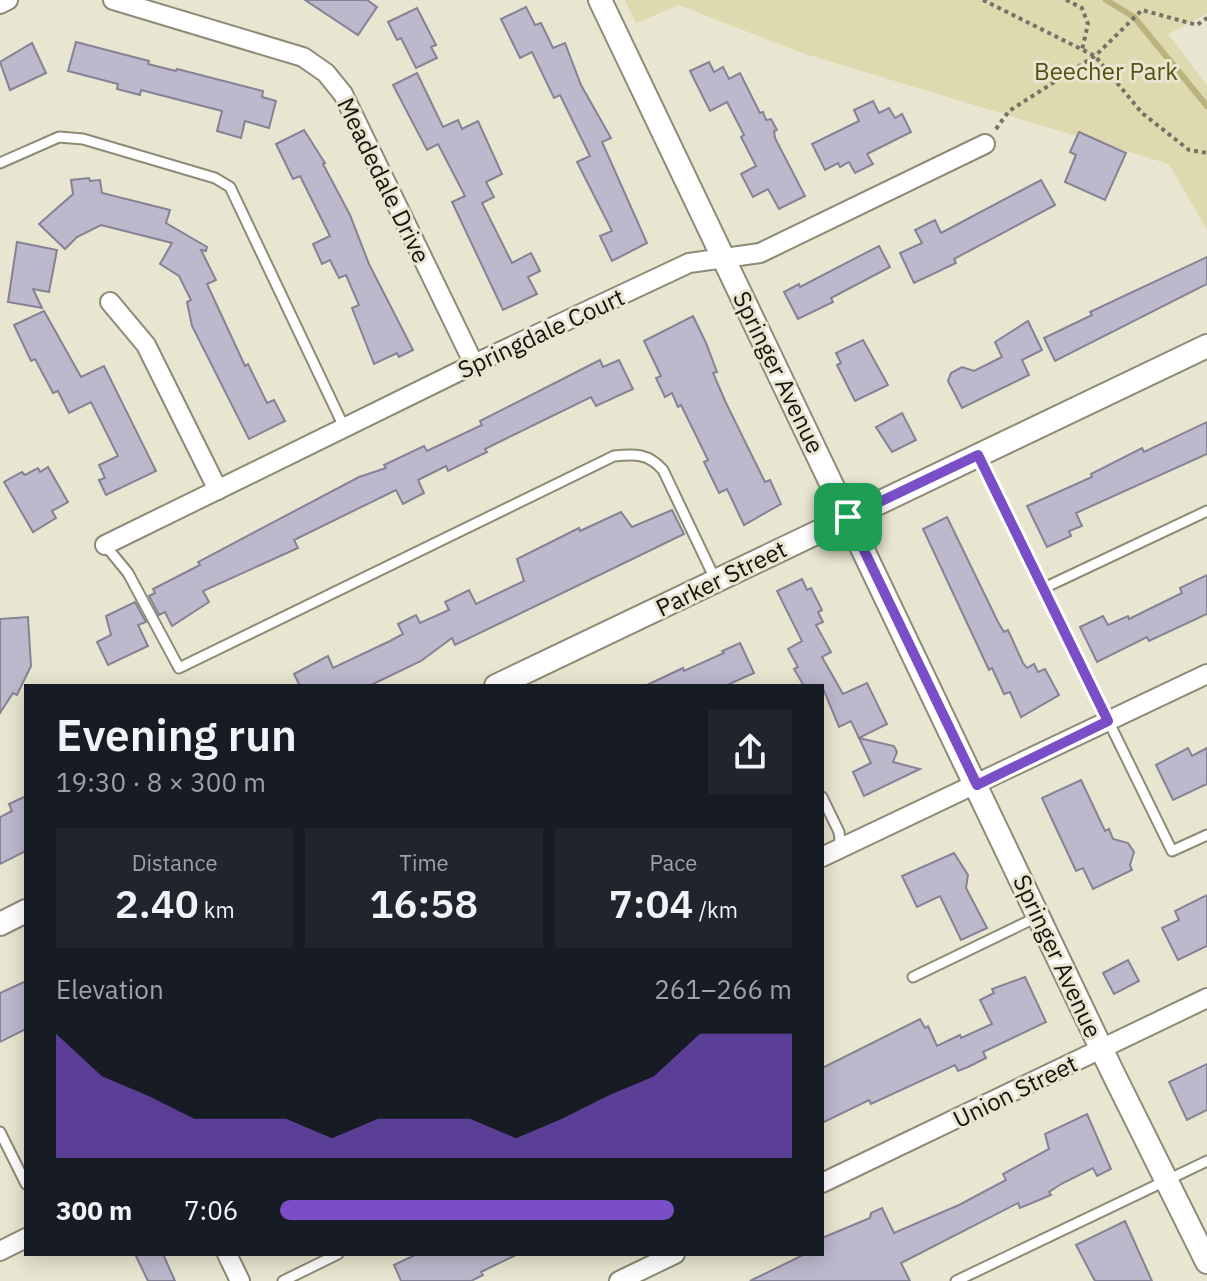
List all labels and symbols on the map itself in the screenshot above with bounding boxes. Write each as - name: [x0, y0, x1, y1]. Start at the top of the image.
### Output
- park label: Beecher Park: [1034, 55, 1178, 87]
- street label: Meadedale Drive: [330, 92, 438, 268]
- street label: Springdale Court: [453, 280, 629, 386]
- street label: Springer Avenue: [726, 286, 832, 458]
- pin: [814, 483, 882, 551]
- street label: Parker Street: [650, 533, 792, 623]
- street label: Springer Avenue: [1006, 869, 1110, 1043]
- street label: Union Street: [948, 1047, 1082, 1135]

